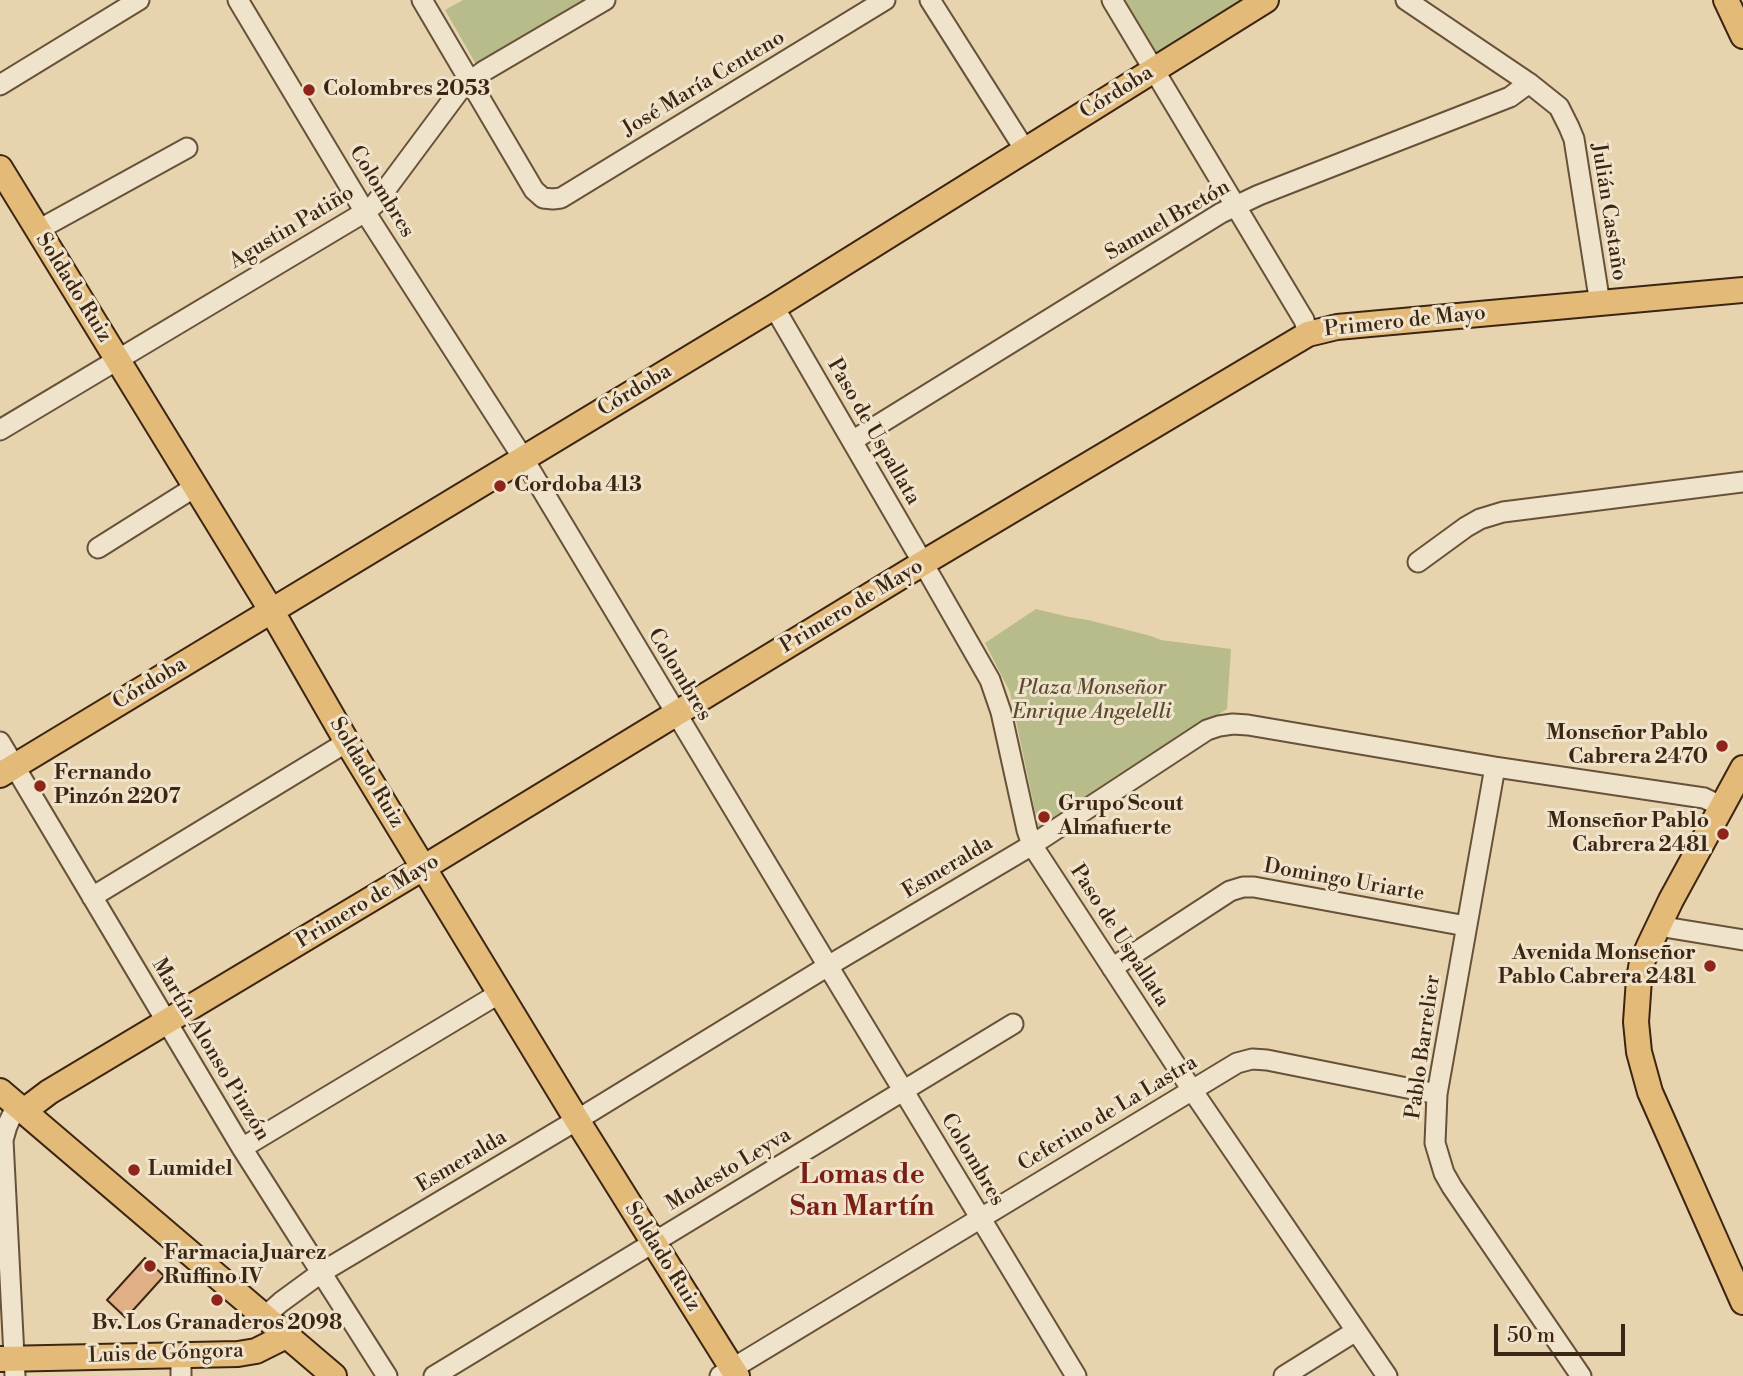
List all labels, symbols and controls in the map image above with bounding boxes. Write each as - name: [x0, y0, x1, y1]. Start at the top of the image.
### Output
- street label: José María Centeno: [618, 26, 790, 142]
- street label: Córdoba: [1076, 61, 1158, 125]
- place label: Colombres 2053: [323, 77, 490, 103]
- marker: Colombres 2053: [301, 82, 317, 98]
- street label: Colombres: [343, 142, 419, 242]
- street label: Julián Castaño: [1585, 142, 1631, 282]
- street label: Samuel Bretón: [1101, 175, 1235, 267]
- street label: Agustin Patiño: [225, 181, 359, 275]
- street label: Soldado Ruiz: [29, 229, 117, 347]
- street label: Primero de Mayo: [1323, 301, 1487, 343]
- street label: Paso de Uspallata: [821, 354, 925, 510]
- street label: Córdoba: [594, 359, 676, 423]
- place label: Cordoba 413: [514, 473, 642, 499]
- marker: Cordoba 413: [492, 478, 508, 494]
- street label: Primero de Mayo: [776, 554, 928, 660]
- street label: Colombres: [642, 624, 716, 726]
- street label: Córdoba: [109, 652, 191, 716]
- park label: Plaza Monseñor Enrique Angelelli: [1012, 676, 1172, 726]
- street label: Soldado Ruiz: [323, 713, 409, 833]
- place label: Monseñor Pablo Cabrera 2470: [1546, 721, 1708, 771]
- marker: Monseñor Pablo Cabrera 2470: [1714, 738, 1730, 754]
- place label: Fernando Pinzón 2207: [54, 761, 181, 811]
- marker: Fernando Pinzón 2207: [32, 778, 48, 794]
- place label: Grupo Scout Almafuerte: [1058, 792, 1183, 842]
- marker: Grupo Scout Almafuerte: [1036, 809, 1052, 825]
- place label: Monseñor Pablo Cabrera 2481: [1547, 809, 1709, 859]
- marker: Monseñor Pablo Cabrera 2481: [1715, 826, 1731, 842]
- street label: Esmeralda: [898, 831, 998, 905]
- street label: Primero de Mayo: [292, 849, 444, 955]
- street label: Domingo Uriarte: [1262, 854, 1426, 908]
- street label: Paso de Uspallata: [1064, 860, 1174, 1012]
- place label: Avenida Monseñor Pablo Cabrera 2481: [1498, 941, 1696, 991]
- street label: Martín Alonso Pinzón: [145, 954, 275, 1146]
- marker: Avenida Monseñor Pablo Cabrera 2481: [1702, 958, 1718, 974]
- street label: Pablo Barrelier: [1401, 973, 1447, 1121]
- street label: Ceferino de La Lastra: [1014, 1051, 1202, 1177]
- street label: Colombres: [935, 1109, 1009, 1211]
- street label: Modesto Leyva: [662, 1123, 796, 1217]
- street label: Esmeralda: [412, 1125, 512, 1199]
- place label: Lumidel: [148, 1157, 233, 1183]
- district label: Lomas de San Martín: [790, 1159, 934, 1225]
- marker: Lumidel: [126, 1162, 142, 1178]
- street label: Soldado Ruiz: [618, 1198, 706, 1316]
- place label: Farmacia Juarez Ruffino IV: [164, 1241, 326, 1291]
- marker: Farmacia Juarez Ruffino IV: [142, 1258, 158, 1274]
- marker: Bv. Los Granaderos 2098: [209, 1292, 225, 1308]
- scale bar: [1498, 1310, 1629, 1354]
- place label: Bv. Los Granaderos 2098: [92, 1311, 342, 1337]
- text: 50 m: [1507, 1323, 1555, 1349]
- street label: Luis de Góngora: [88, 1339, 244, 1369]

